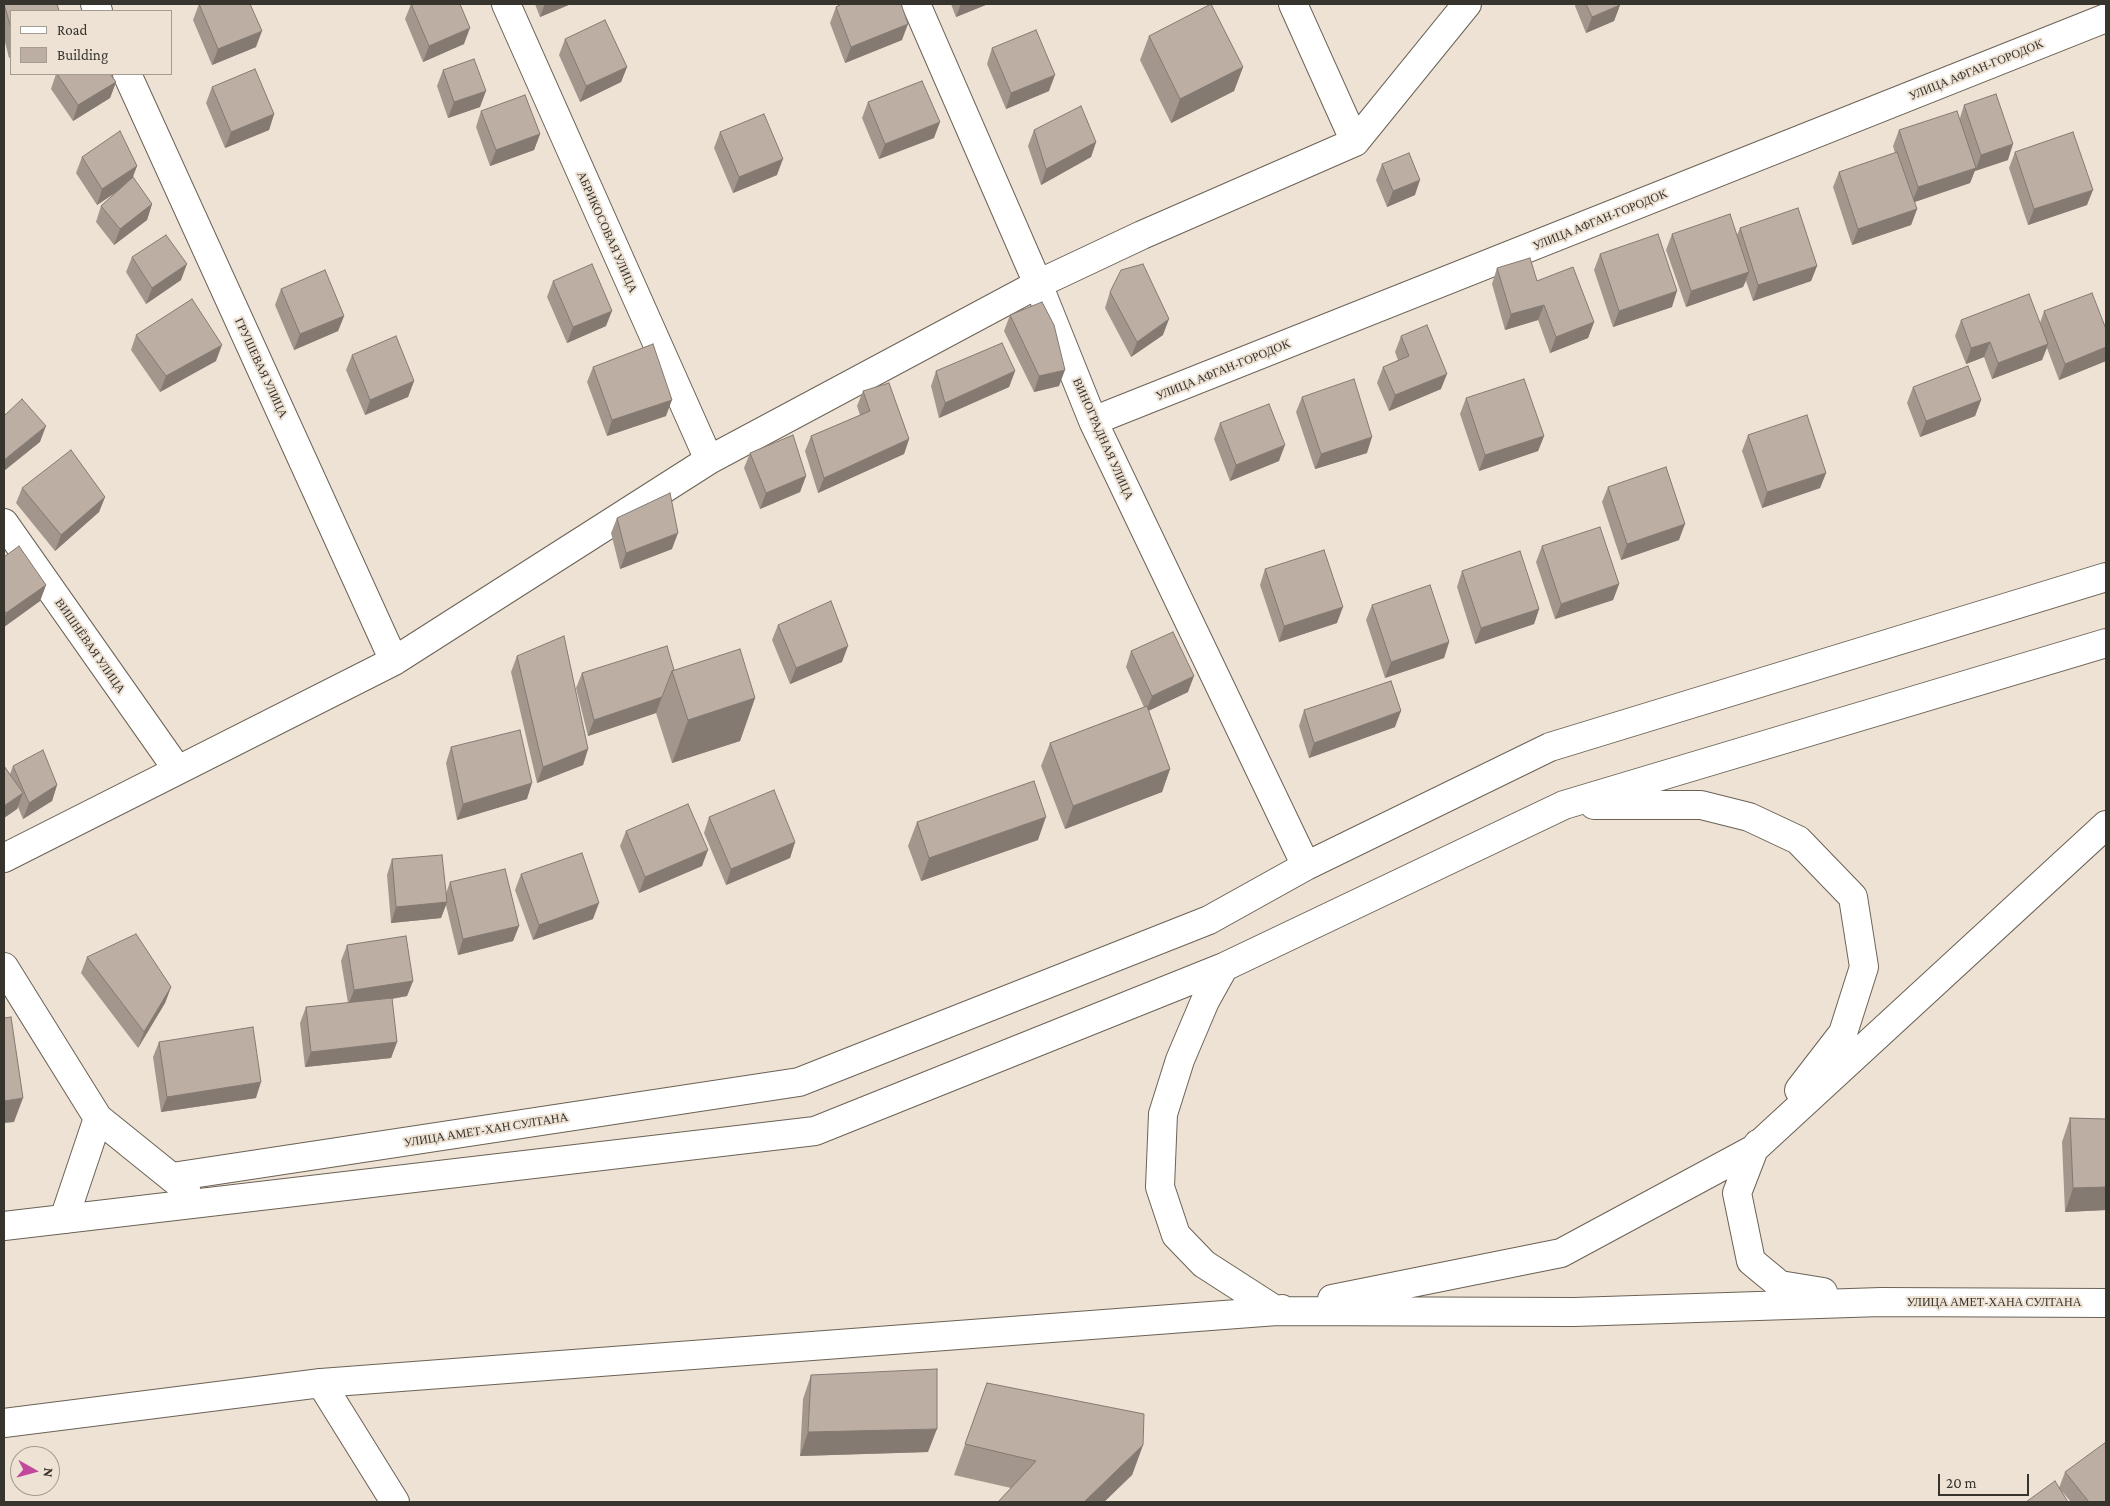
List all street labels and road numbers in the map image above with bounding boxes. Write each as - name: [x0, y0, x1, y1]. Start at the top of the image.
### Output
- street label: УЛИЦА АФГАН-ГОРОДОК: [1907, 36, 2045, 104]
- street label: АБРИКОСОВАЯ УЛИЦА: [574, 169, 640, 295]
- street label: УЛИЦА АФГАН-ГОРОДОК: [1531, 186, 1669, 254]
- street label: ГРУШЕВАЯ УЛИЦА: [232, 316, 290, 420]
- street label: УЛИЦА АФГАН-ГОРОДОК: [1154, 336, 1292, 404]
- street label: ВИНОГРАДНАЯ УЛИЦА: [1070, 376, 1136, 502]
- street label: ВИШНЁВАЯ УЛИЦА: [52, 596, 128, 696]
- street label: УЛИЦА АМЕТ-ХАН СУЛТАНА: [403, 1110, 569, 1150]
- street label: УЛИЦА АМЕТ-ХАНА СУЛТАНА: [1907, 1295, 2081, 1309]

